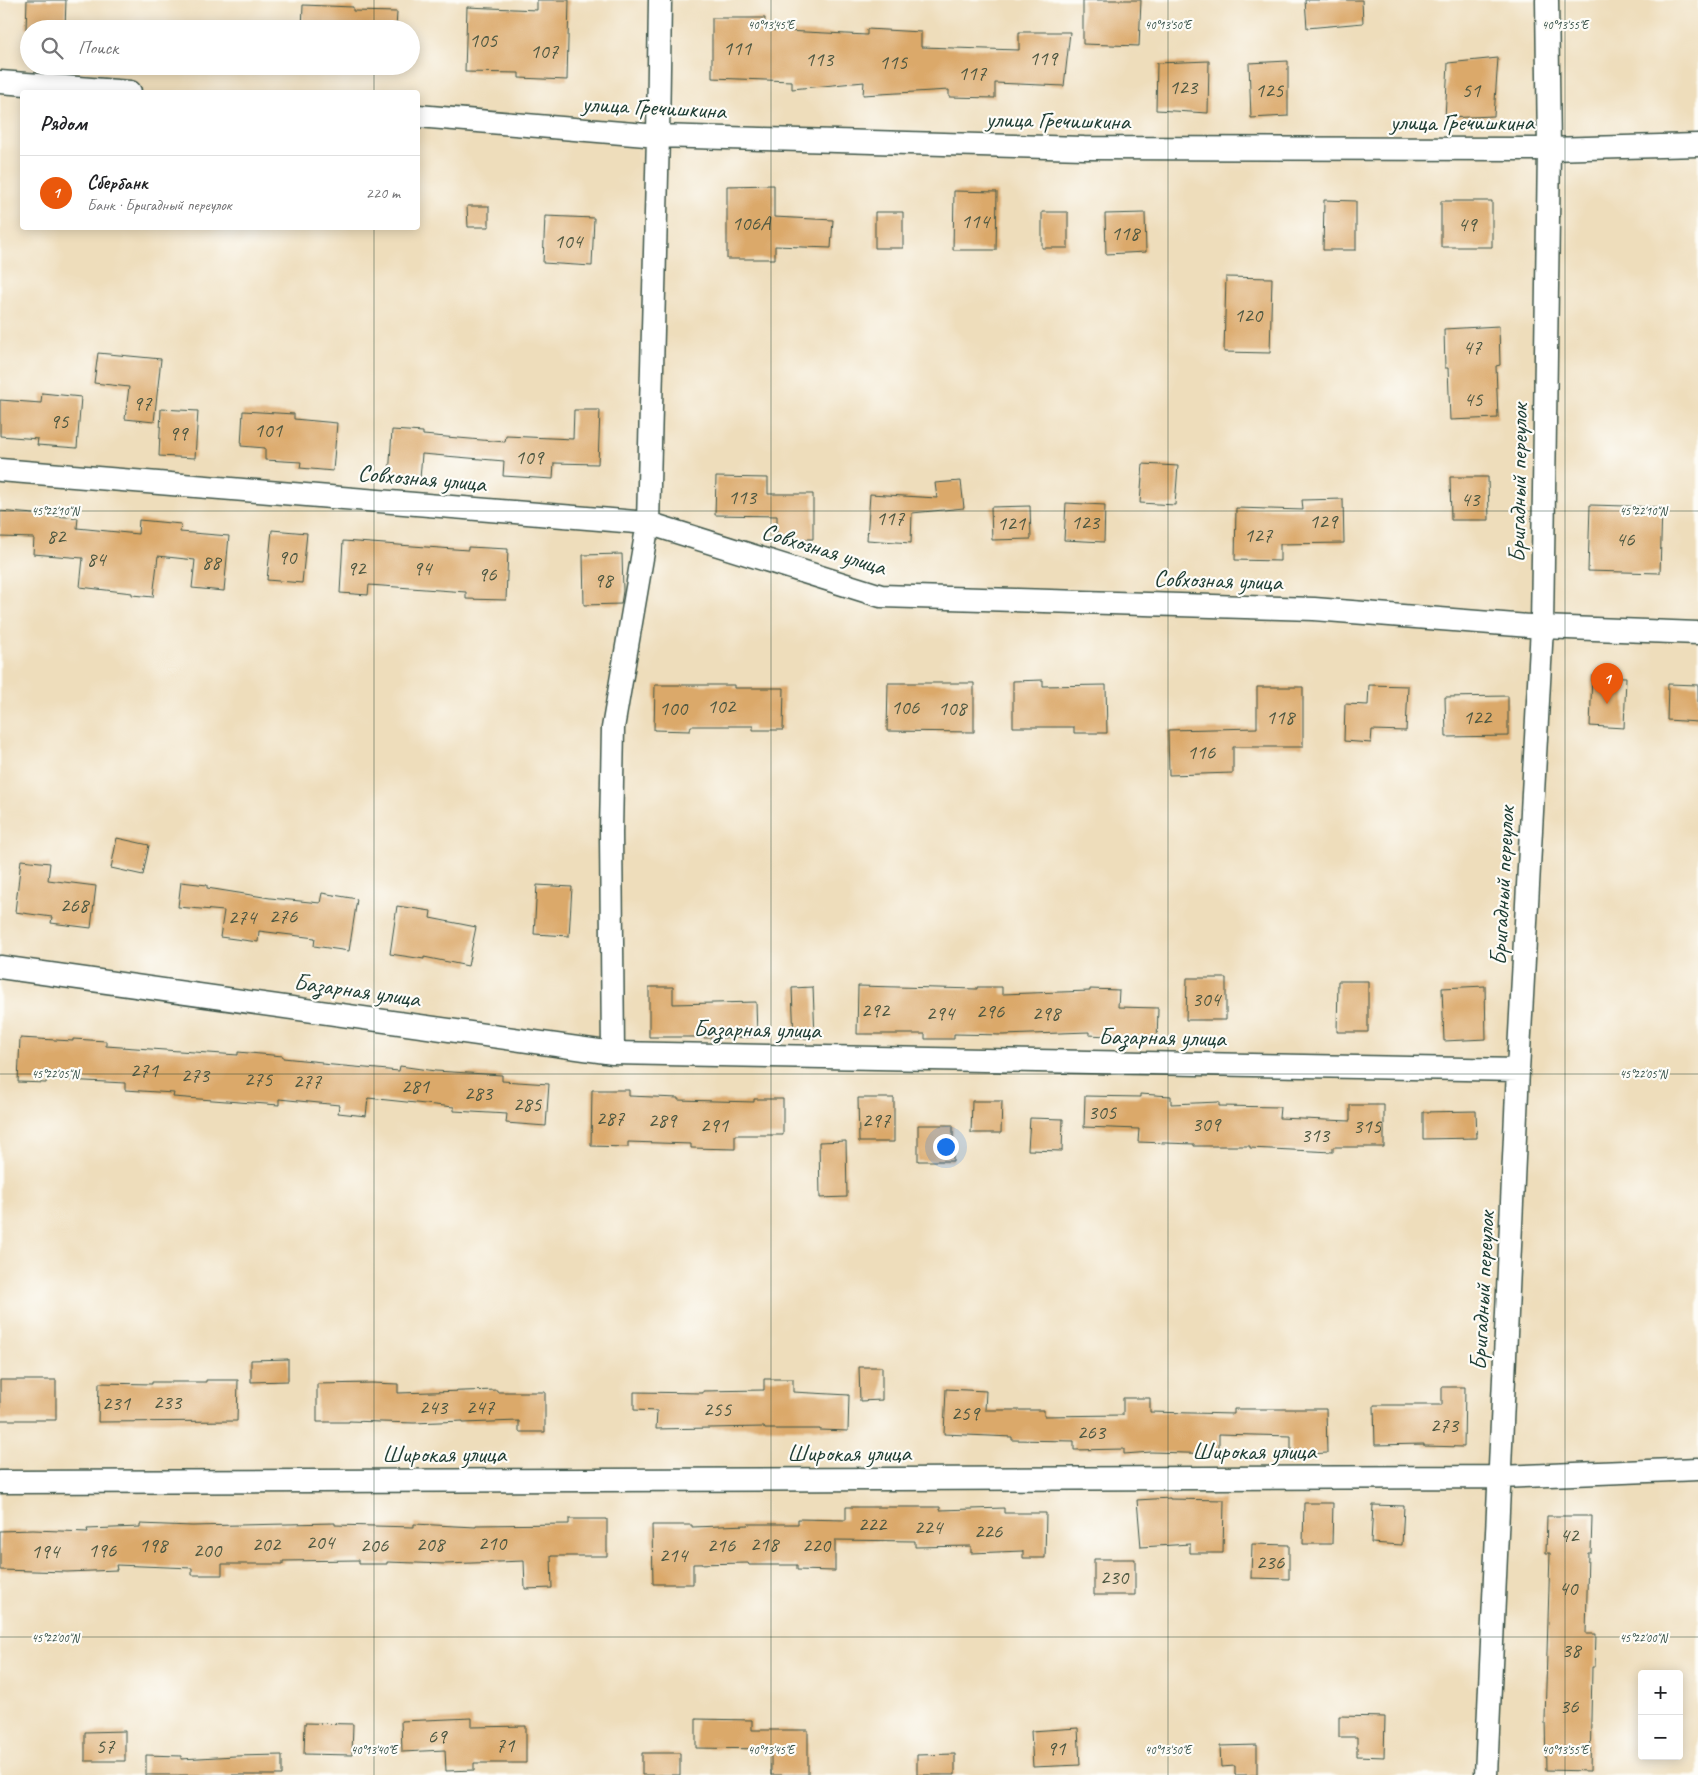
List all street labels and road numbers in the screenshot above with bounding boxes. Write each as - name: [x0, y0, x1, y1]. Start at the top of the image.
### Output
- street label: улица Гречишкина: [579, 88, 728, 126]
- street label: улица Гречишкина: [984, 104, 1132, 136]
- street label: улица Гречишкина: [1388, 107, 1536, 137]
- street label: Бригадный переулок: [1502, 401, 1534, 563]
- street label: Совхозная улица: [357, 457, 489, 499]
- street label: Совхозная улица: [758, 516, 891, 583]
- street label: Совхозная улица: [1153, 563, 1284, 597]
- street label: Бригадный переулок: [1483, 804, 1521, 966]
- street label: Базарная улица: [292, 966, 424, 1015]
- street label: Базарная улица: [693, 1013, 822, 1046]
- street label: Базарная улица: [1098, 1021, 1227, 1054]
- street label: Бригадный переулок: [1463, 1209, 1501, 1371]
- street label: Широкая улица: [1192, 1436, 1317, 1466]
- street label: Широкая улица: [787, 1438, 912, 1468]
- street label: Широкая улица: [382, 1439, 507, 1469]

